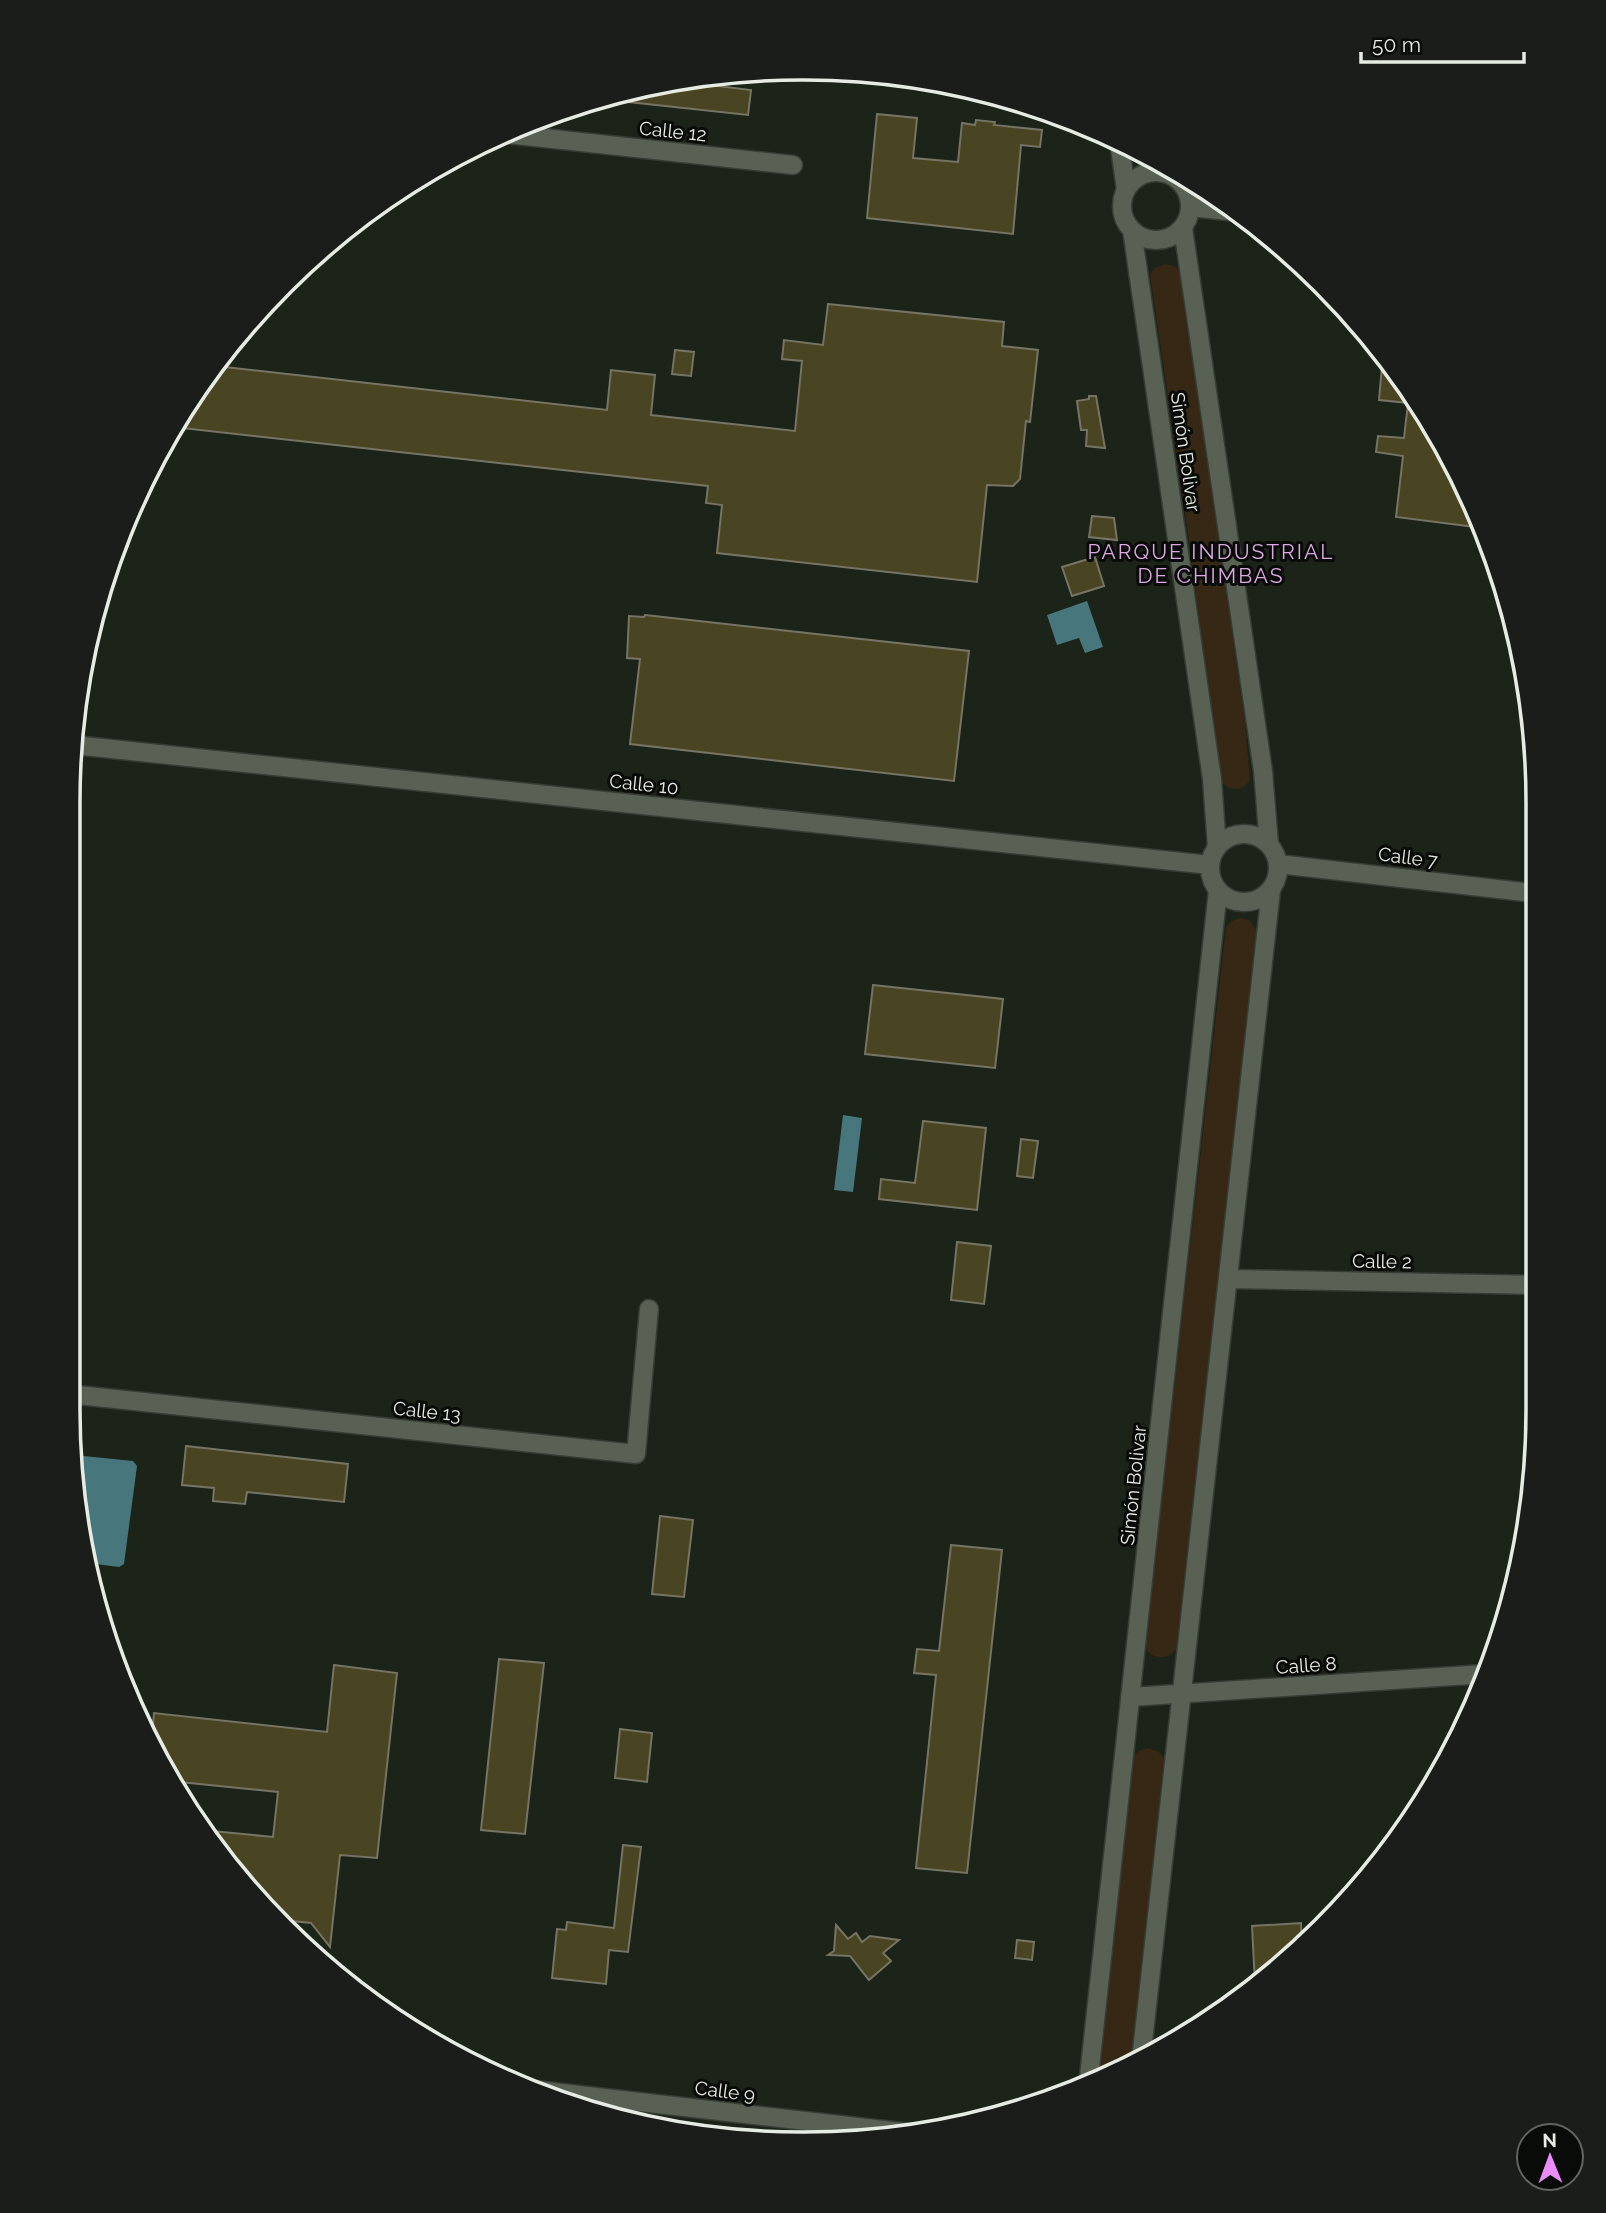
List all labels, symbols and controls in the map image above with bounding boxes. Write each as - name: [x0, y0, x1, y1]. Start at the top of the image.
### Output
- scale bar: [1361, 21, 1524, 65]
- text: 50 m: [1372, 32, 1421, 57]
- street label: Calle 12: [638, 117, 708, 145]
- street label: Simón Bolivar: [1167, 391, 1205, 514]
- district label: PARQUE INDUSTRIAL DE CHIMBAS: [1088, 539, 1334, 588]
- street label: Calle 10: [608, 769, 680, 799]
- street label: Calle 7: [1377, 842, 1439, 872]
- street label: Calle 2: [1352, 1249, 1412, 1273]
- street label: Calle 13: [392, 1397, 462, 1425]
- street label: Simón Bolivar: [1116, 1424, 1150, 1546]
- street label: Calle 8: [1275, 1652, 1337, 1678]
- street label: Calle 9: [693, 2076, 757, 2106]
- north arrow: [1515, 2122, 1585, 2192]
- text: N: [1542, 2129, 1557, 2151]

